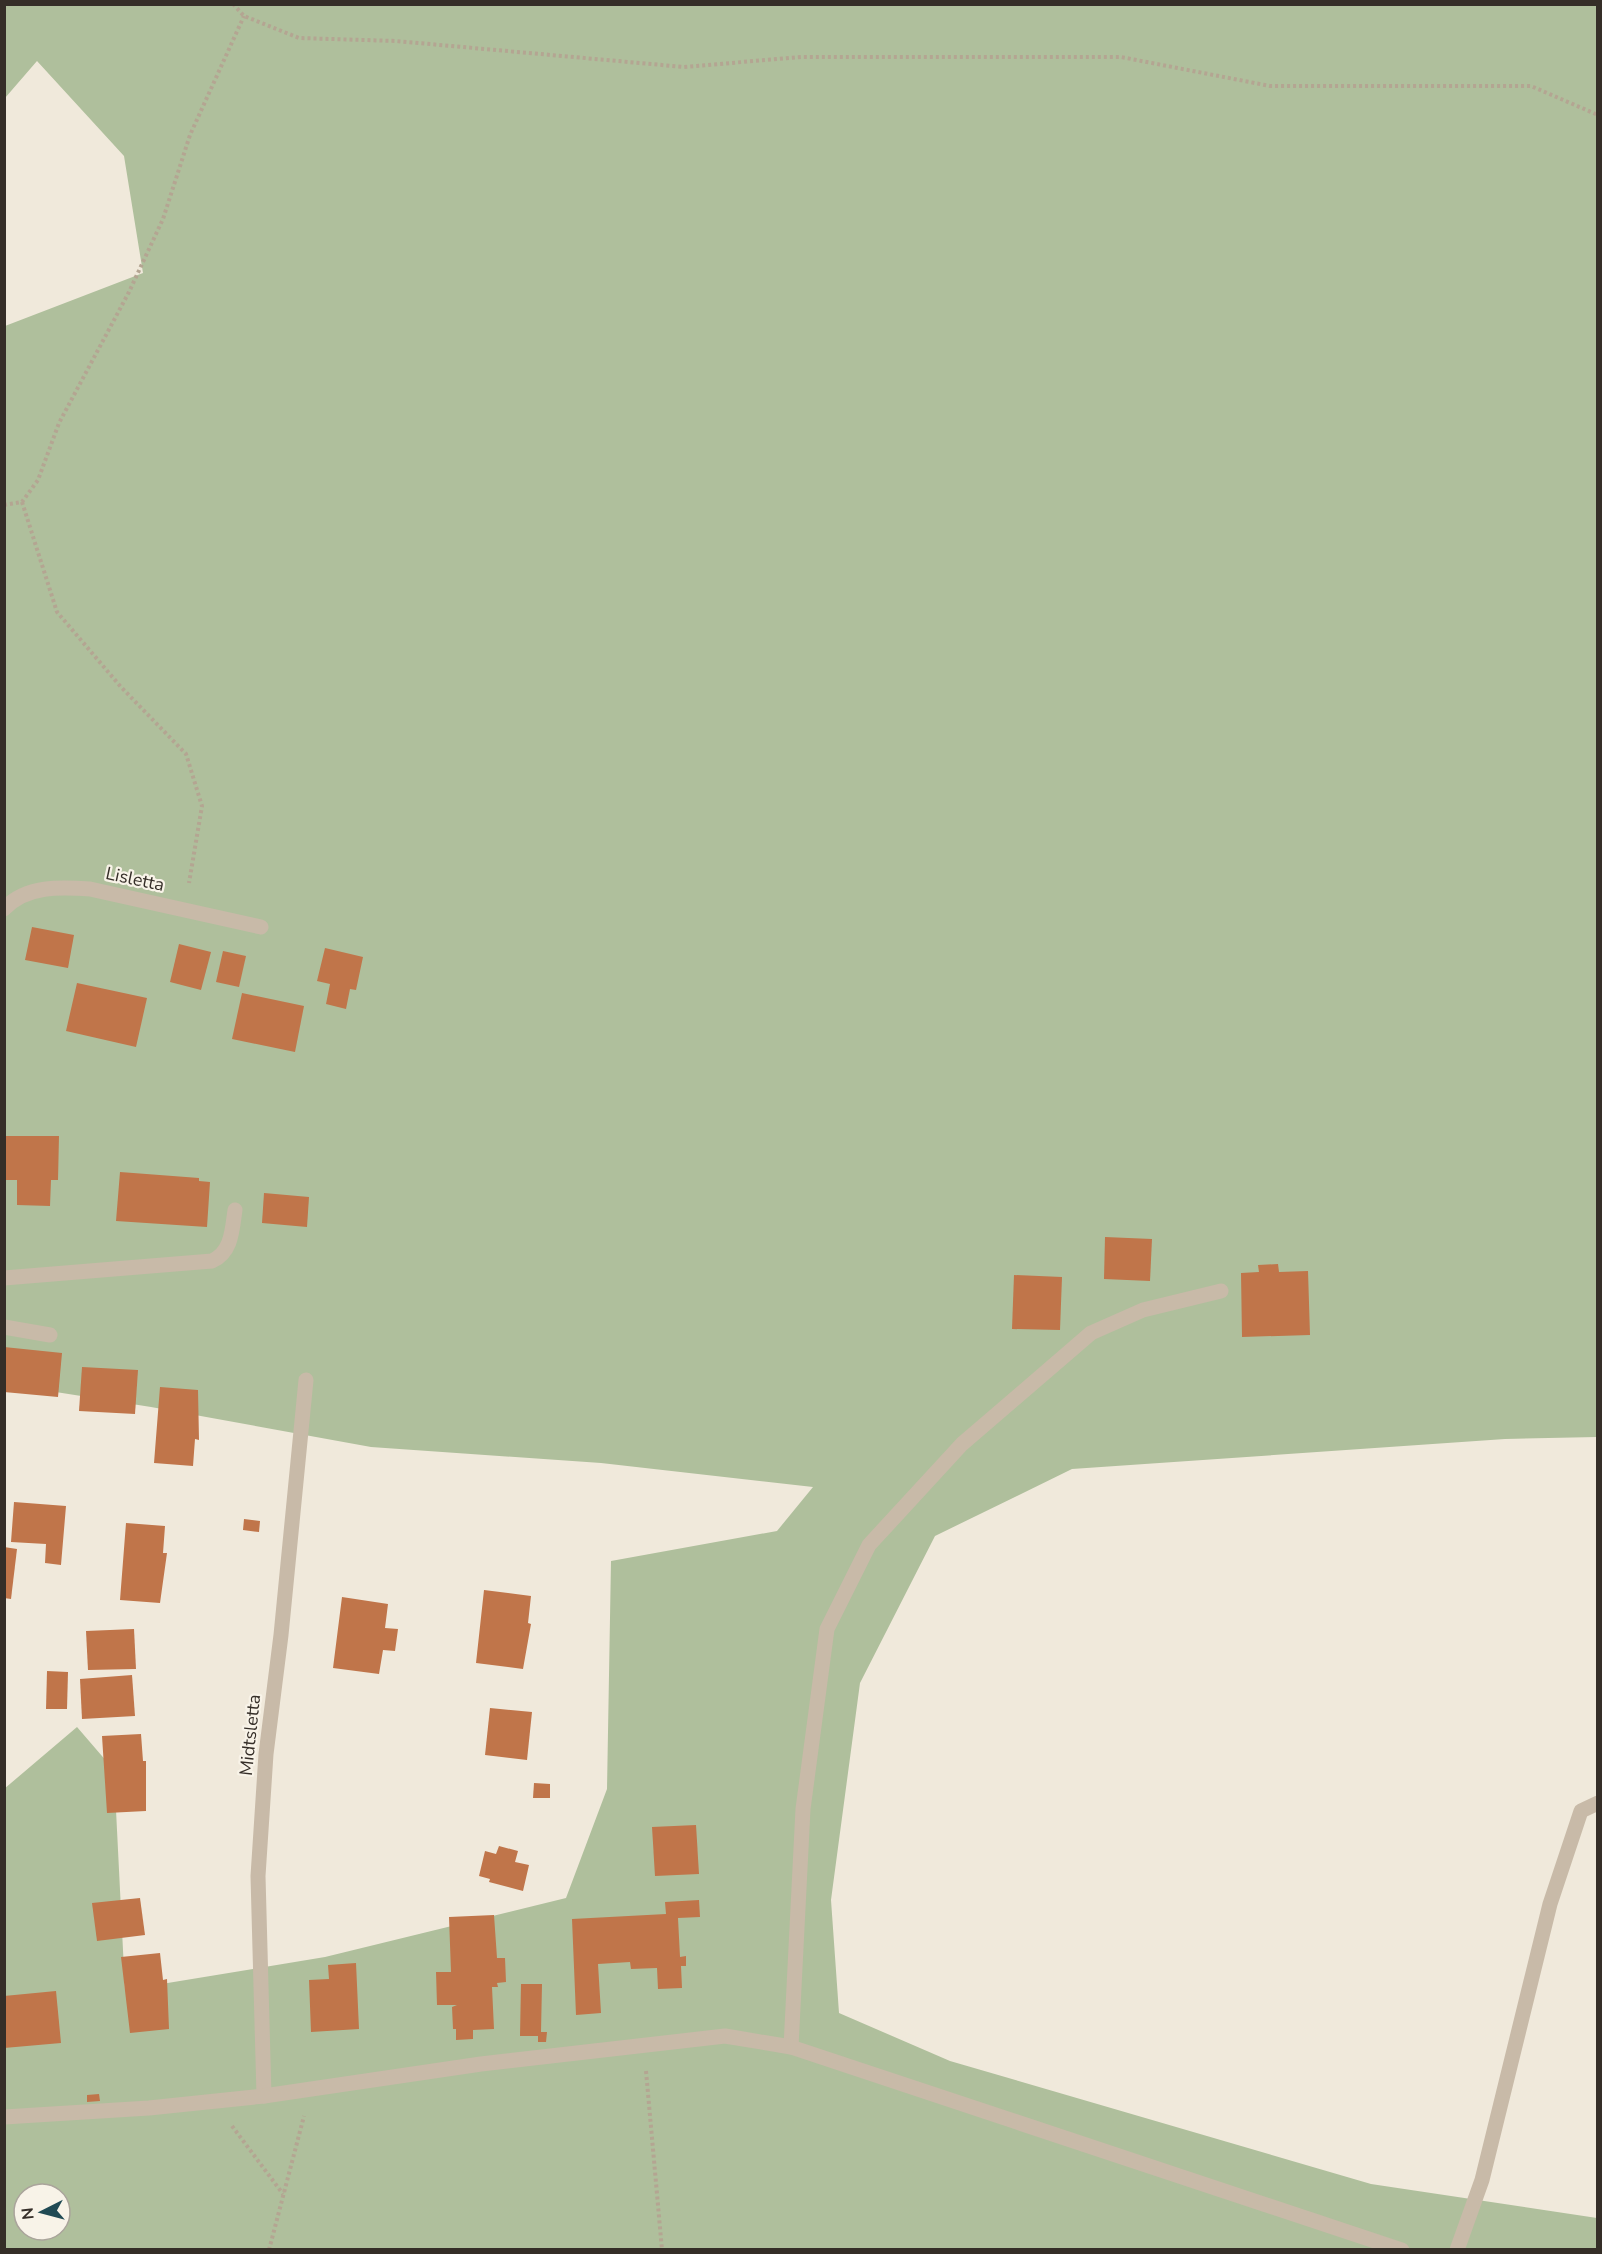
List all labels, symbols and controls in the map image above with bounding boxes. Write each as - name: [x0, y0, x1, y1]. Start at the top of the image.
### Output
- street label: Lisletta: [103, 861, 167, 897]
- street label: Midtsletta: [234, 1693, 266, 1777]
- north arrow: [12, 2182, 72, 2242]
- text: N: [17, 2206, 40, 2221]

